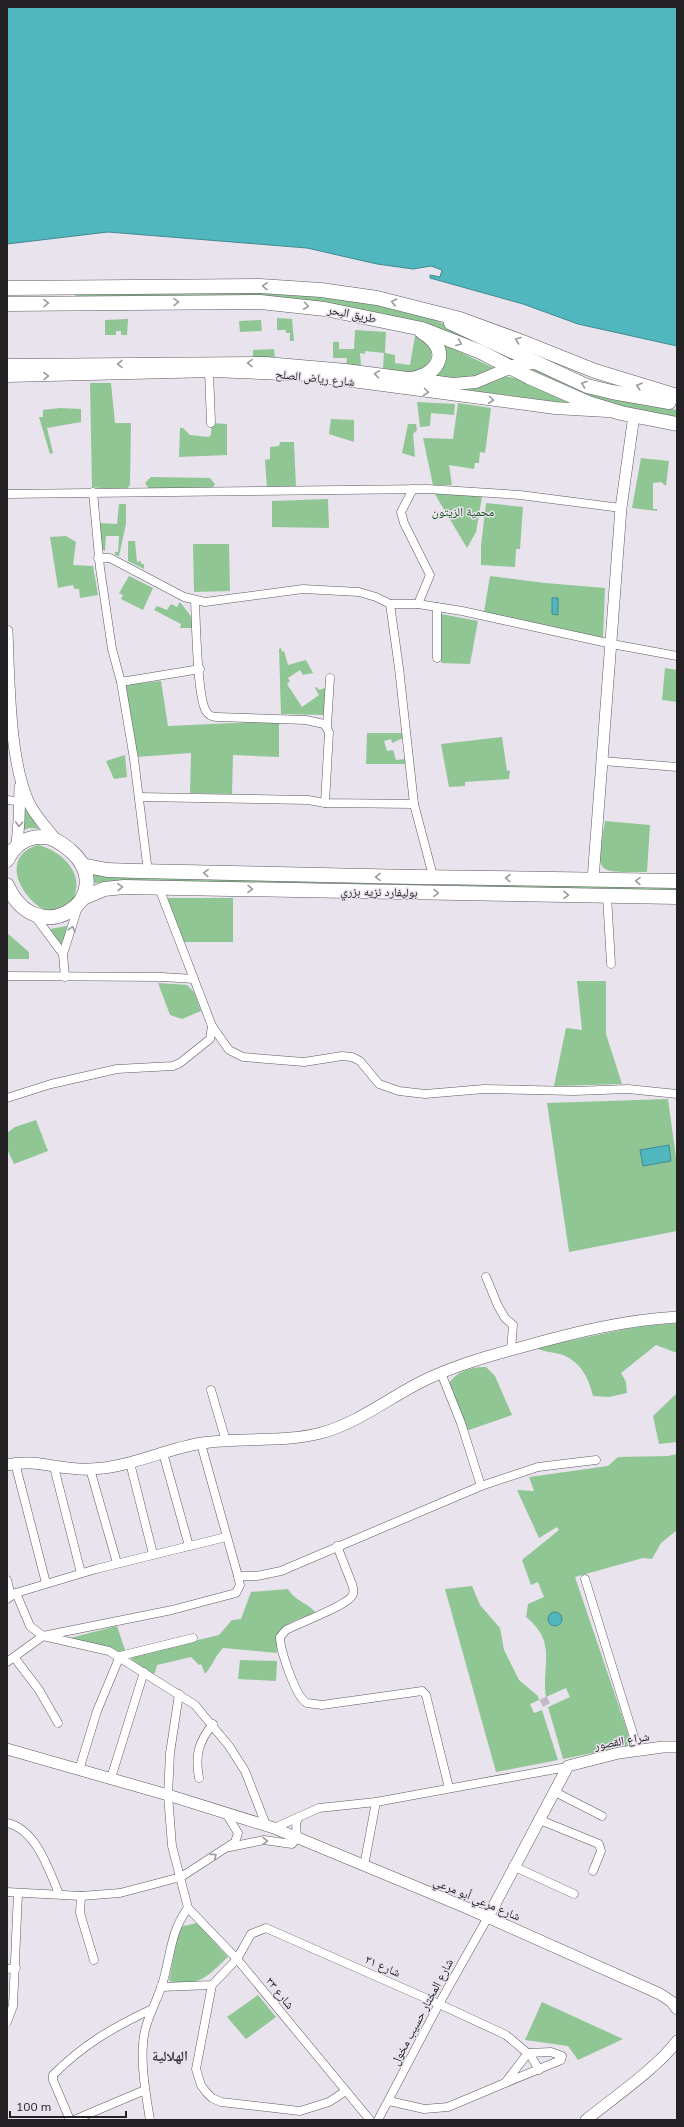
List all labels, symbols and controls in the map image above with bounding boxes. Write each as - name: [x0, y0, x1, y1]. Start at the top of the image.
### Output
- one-way arrow: [262, 282, 268, 290]
- one-way arrow: [173, 298, 179, 306]
- one-way arrow: [390, 298, 397, 307]
- one-way arrow: [43, 299, 49, 307]
- one-way arrow: [303, 301, 309, 310]
- street label: طريق البحر: [325, 301, 378, 326]
- one-way arrow: [514, 336, 521, 344]
- one-way arrow: [455, 338, 462, 346]
- one-way arrow: [247, 359, 253, 367]
- one-way arrow: [117, 360, 123, 369]
- street label: شارع رياض الصلح: [275, 366, 356, 390]
- one-way arrow: [374, 370, 380, 379]
- one-way arrow: [43, 371, 49, 380]
- one-way arrow: [581, 381, 588, 389]
- one-way arrow: [636, 382, 643, 390]
- one-way arrow: [423, 387, 429, 396]
- one-way arrow: [488, 395, 494, 404]
- park label: محمية الزيتون: [432, 504, 494, 519]
- one-way arrow: [15, 821, 24, 827]
- one-way arrow: [203, 869, 209, 877]
- one-way arrow: [375, 873, 381, 881]
- one-way arrow: [505, 874, 511, 882]
- one-way arrow: [635, 877, 641, 885]
- one-way arrow: [117, 883, 123, 891]
- street label: بوليفارد نزيه بزري: [340, 883, 418, 903]
- one-way arrow: [247, 885, 253, 893]
- one-way arrow: [433, 888, 439, 897]
- one-way arrow: [563, 891, 569, 899]
- one-way arrow: [67, 926, 76, 933]
- street label: شراع القصور: [592, 1728, 651, 1754]
- one-way arrow: [262, 1837, 268, 1845]
- one-way arrow: [209, 1854, 216, 1861]
- street label: شارع مرعي أبو مرعي: [430, 1873, 523, 1927]
- street label: شارع ٣١: [363, 1951, 403, 1981]
- street label: شارع المختار حسيب مخول: [387, 1956, 457, 2068]
- street label: شارع ٣٣: [262, 1974, 298, 2012]
- district label: الهلالية: [152, 2047, 188, 2065]
- scale bar: [10, 2093, 126, 2119]
- text: 100 m: [16, 2099, 51, 2114]

